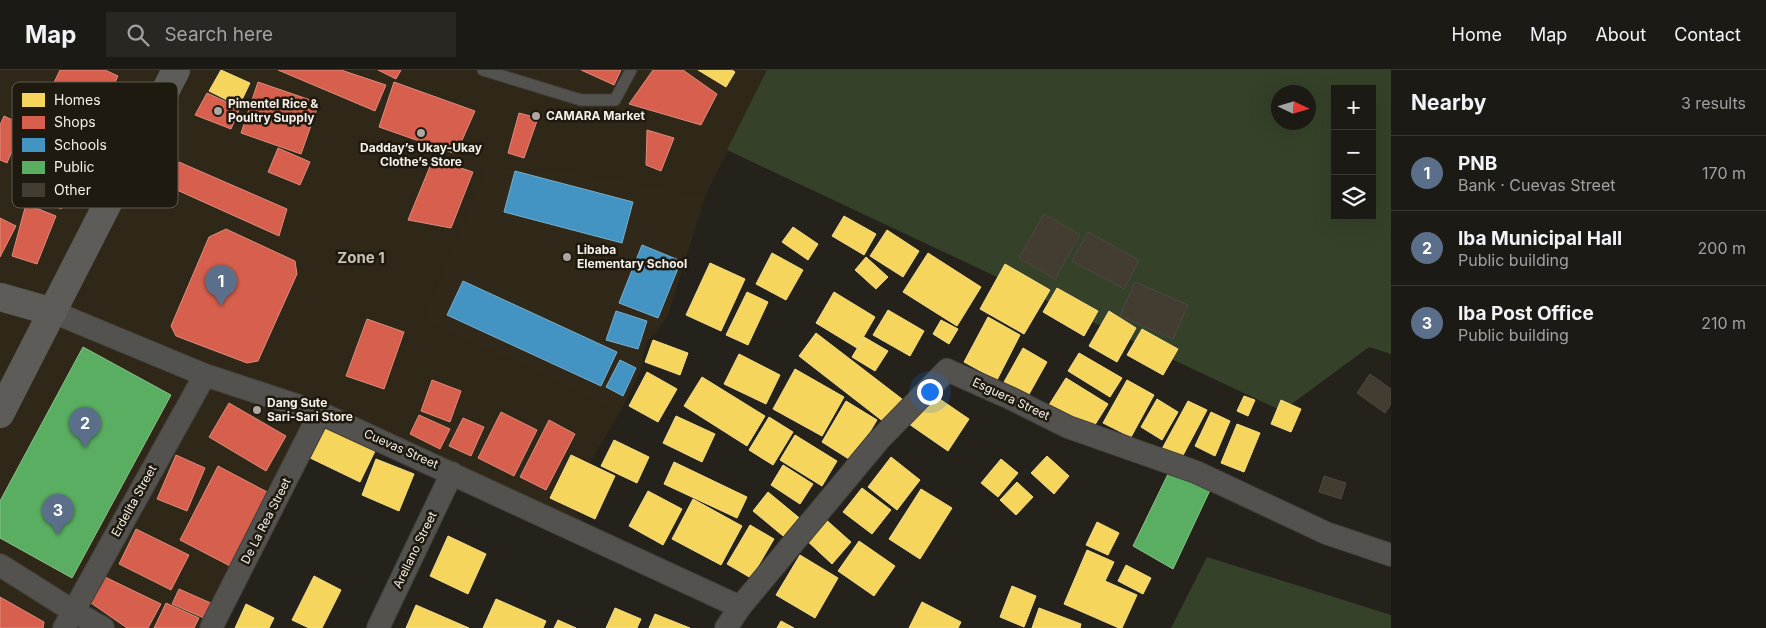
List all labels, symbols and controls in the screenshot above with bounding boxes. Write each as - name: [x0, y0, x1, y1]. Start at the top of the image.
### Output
- search box: [106, 12, 456, 57]
- text: Map: [25, 20, 76, 49]
- icon: search: [124, 21, 152, 49]
- text: Search here: [164, 23, 273, 46]
- text: Home: [1452, 24, 1502, 45]
- text: Map: [1530, 24, 1567, 45]
- text: About: [1595, 24, 1646, 45]
- text: Contact: [1674, 24, 1741, 45]
- legend: [12, 82, 178, 208]
- north arrow: [1271, 85, 1316, 130]
- map controls: [1331, 85, 1376, 220]
- button: +: [1331, 85, 1376, 130]
- text: Nearby: [1411, 90, 1486, 115]
- text: Homes: [54, 91, 101, 108]
- text: 3 results: [1681, 93, 1746, 113]
- place label: Pimentel Rice & Poultry Supply: [228, 96, 318, 125]
- marker: Pimentel Rice & Poultry Supply: [212, 105, 224, 117]
- place label: CAMARA Market: [546, 108, 645, 123]
- marker: CAMARA Market: [530, 110, 542, 122]
- text: Shops: [54, 113, 96, 130]
- marker: Dadday’s Ukay-Ukay Clothe’s Store: [415, 127, 427, 139]
- button: −: [1331, 130, 1376, 175]
- text: Schools: [54, 136, 107, 153]
- place label: Dadday’s Ukay-Ukay Clothe’s Store: [360, 140, 483, 169]
- text: PNB: [1458, 152, 1497, 175]
- text: Public: [54, 158, 95, 175]
- text: 1: [1424, 163, 1430, 183]
- text: 170 m: [1702, 163, 1746, 183]
- button: layers: [1331, 175, 1376, 220]
- text: Bank · Cuevas Street: [1458, 175, 1615, 195]
- text: Other: [54, 181, 91, 198]
- text: Iba Municipal Hall: [1458, 227, 1622, 250]
- text: 2: [1422, 238, 1432, 258]
- text: 200 m: [1698, 238, 1746, 258]
- place label: Libaba Elementary School: [577, 242, 687, 271]
- district label: Zone 1: [337, 248, 385, 267]
- text: Public building: [1458, 250, 1569, 270]
- marker: Libaba Elementary School: [561, 251, 573, 263]
- pin: 1: [205, 265, 237, 306]
- text: Iba Post Office: [1458, 302, 1594, 325]
- text: 3: [1422, 313, 1432, 333]
- text: 210 m: [1701, 313, 1746, 333]
- text: Public building: [1458, 325, 1569, 345]
- street label: Esguera Street: [970, 374, 1052, 423]
- your location: [917, 379, 943, 405]
- place label: Dang Sute Sari-Sari Store: [267, 395, 353, 424]
- marker: Dang Sute Sari-Sari Store: [251, 404, 263, 416]
- pin: 2: [69, 407, 101, 448]
- street label: Cuevas Street: [362, 425, 441, 472]
- street label: Erdelita Street: [108, 462, 159, 539]
- street label: De La Rea Street: [237, 475, 294, 566]
- pin: 3: [42, 494, 74, 535]
- street label: Arellano Street: [389, 509, 440, 591]

